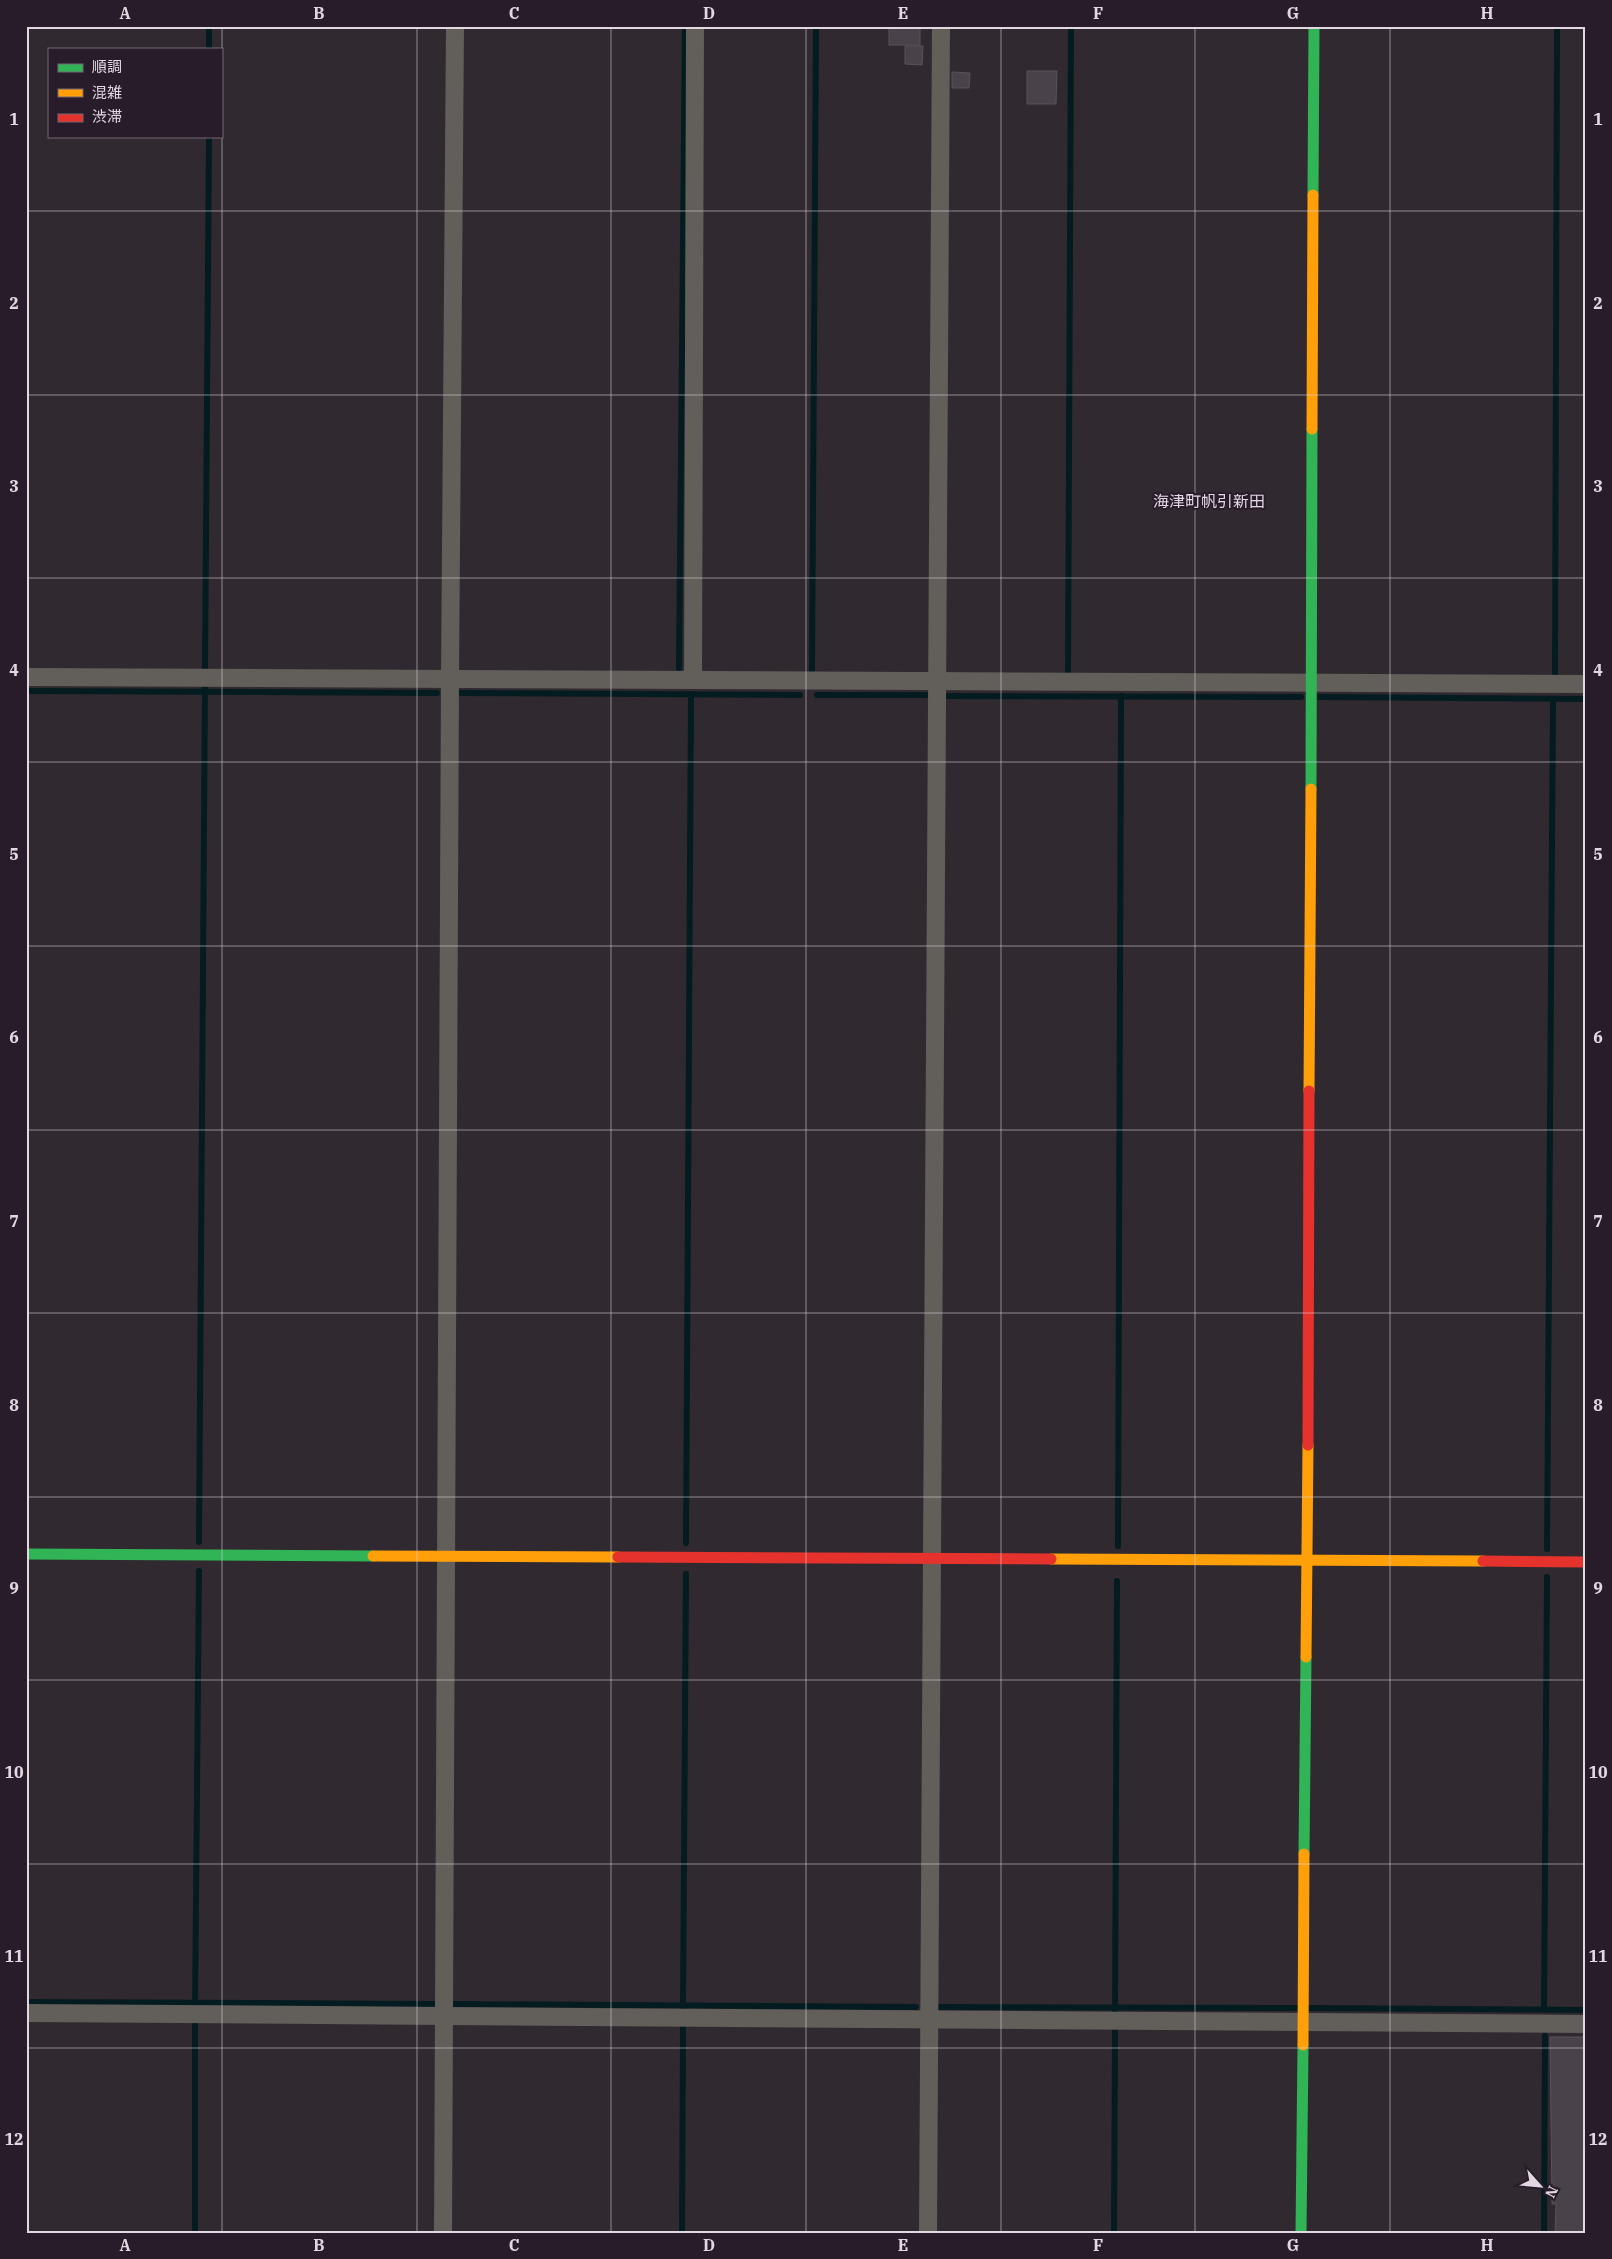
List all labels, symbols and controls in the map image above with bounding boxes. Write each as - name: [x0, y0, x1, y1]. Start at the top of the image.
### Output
- text: A: [119, 3, 131, 23]
- text: B: [313, 3, 325, 23]
- text: C: [509, 3, 519, 23]
- text: D: [703, 3, 715, 23]
- text: E: [898, 3, 908, 23]
- text: F: [1093, 3, 1103, 23]
- text: G: [1287, 3, 1299, 23]
- text: H: [1481, 3, 1494, 23]
- legend: [48, 48, 222, 138]
- text: 順調: [92, 57, 122, 76]
- text: 混雑: [92, 83, 122, 102]
- text: 渋滞: [92, 107, 122, 126]
- text: 1: [9, 109, 19, 129]
- text: 1: [1593, 109, 1603, 129]
- text: 2: [9, 293, 19, 313]
- text: 2: [1593, 293, 1603, 313]
- text: 3: [9, 476, 19, 496]
- text: 3: [1593, 476, 1603, 496]
- district label: 海津町帆引新田: [1153, 491, 1265, 511]
- text: 4: [9, 660, 19, 680]
- text: 4: [1593, 660, 1603, 680]
- text: 5: [9, 844, 19, 864]
- text: 5: [1593, 844, 1603, 864]
- text: 6: [9, 1027, 19, 1047]
- text: 6: [1593, 1027, 1603, 1047]
- text: 7: [9, 1211, 19, 1231]
- text: 7: [1593, 1211, 1603, 1231]
- text: 8: [9, 1395, 19, 1415]
- text: 8: [1593, 1395, 1603, 1415]
- text: 9: [9, 1578, 19, 1598]
- text: 9: [1593, 1578, 1603, 1598]
- text: 10: [4, 1762, 24, 1782]
- text: 10: [1588, 1762, 1608, 1782]
- text: 11: [4, 1946, 24, 1966]
- text: 11: [1588, 1946, 1608, 1966]
- text: 12: [4, 2129, 24, 2149]
- text: 12: [1588, 2129, 1608, 2149]
- north arrow: [1514, 2162, 1564, 2212]
- text: N: [1541, 2183, 1562, 2201]
- text: A: [119, 2235, 131, 2255]
- text: B: [313, 2235, 325, 2255]
- text: C: [509, 2235, 519, 2255]
- text: D: [703, 2235, 715, 2255]
- text: E: [898, 2235, 908, 2255]
- text: F: [1093, 2235, 1103, 2255]
- text: G: [1287, 2235, 1299, 2255]
- text: H: [1481, 2235, 1494, 2255]

